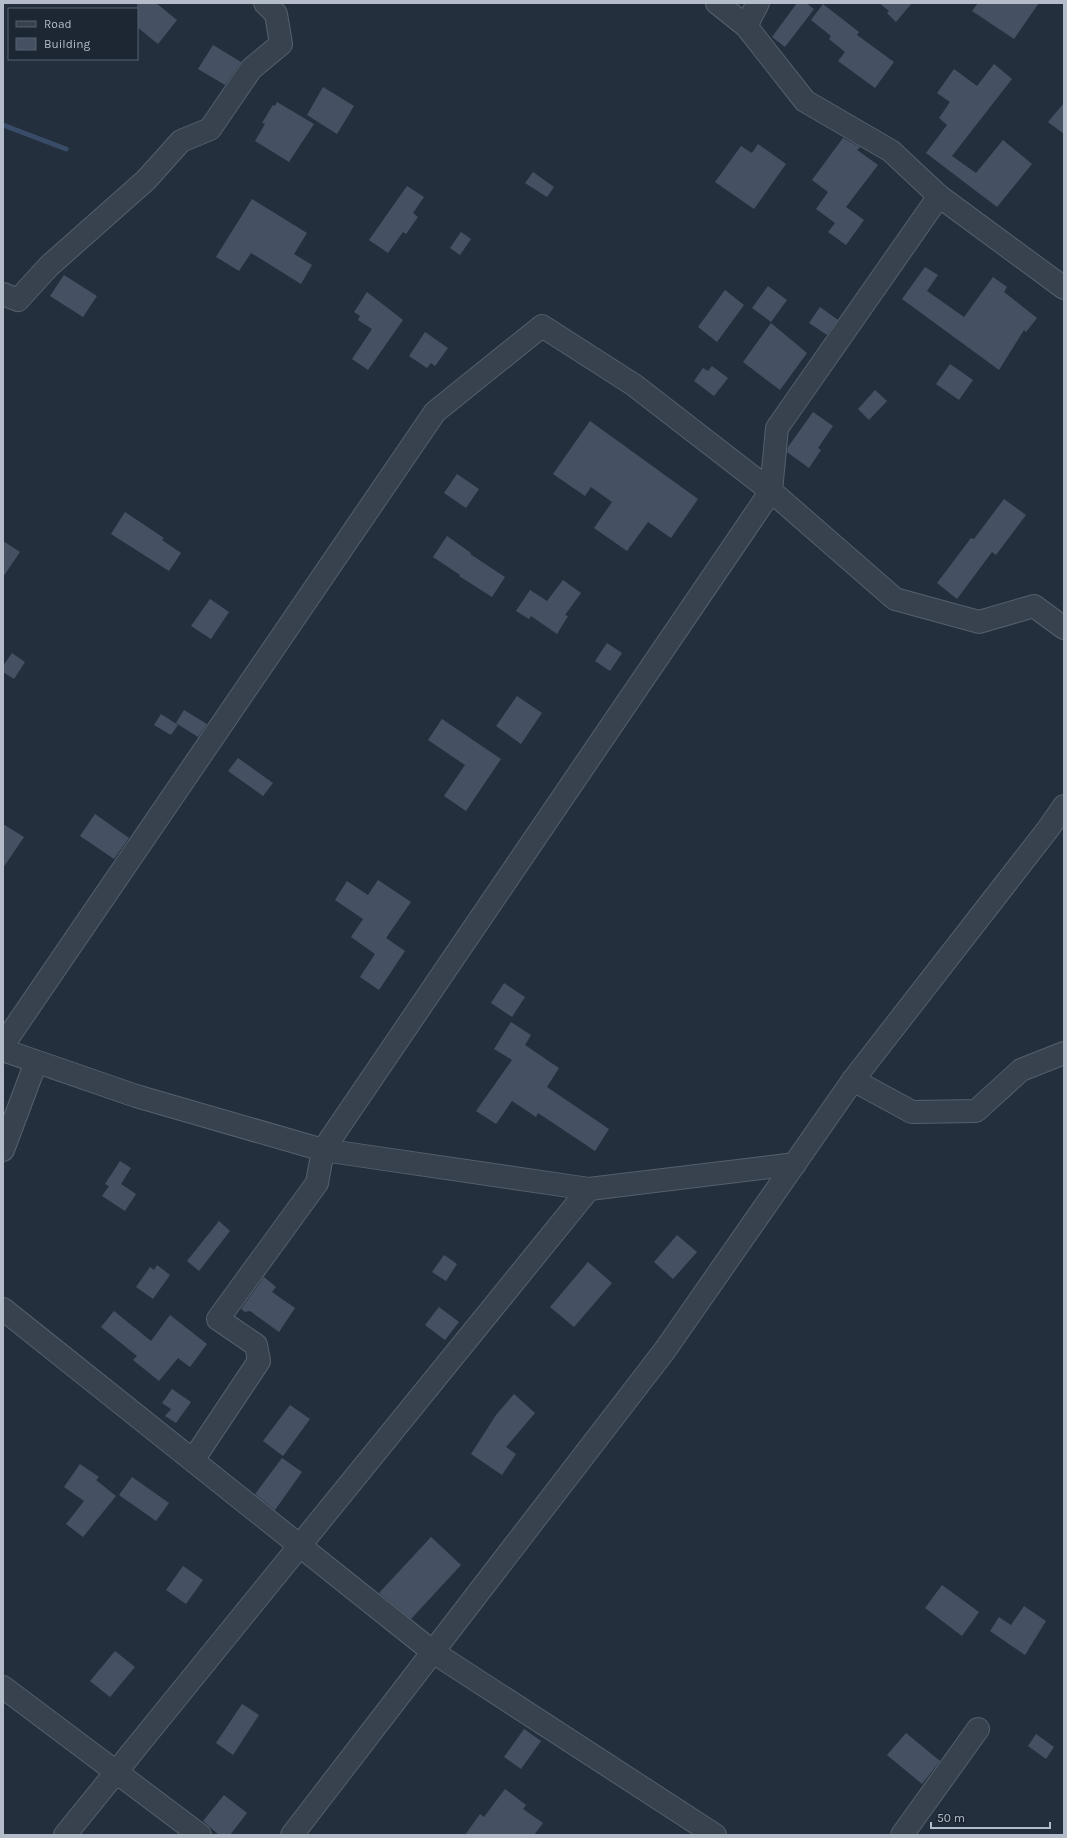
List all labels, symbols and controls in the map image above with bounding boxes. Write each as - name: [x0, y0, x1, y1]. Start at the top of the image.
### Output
- legend: [8, 8, 138, 60]
- text: Road: [44, 17, 72, 31]
- text: Building: [44, 37, 91, 51]
- scale bar: [931, 1804, 1050, 1830]
- text: 50 m: [937, 1811, 965, 1825]

